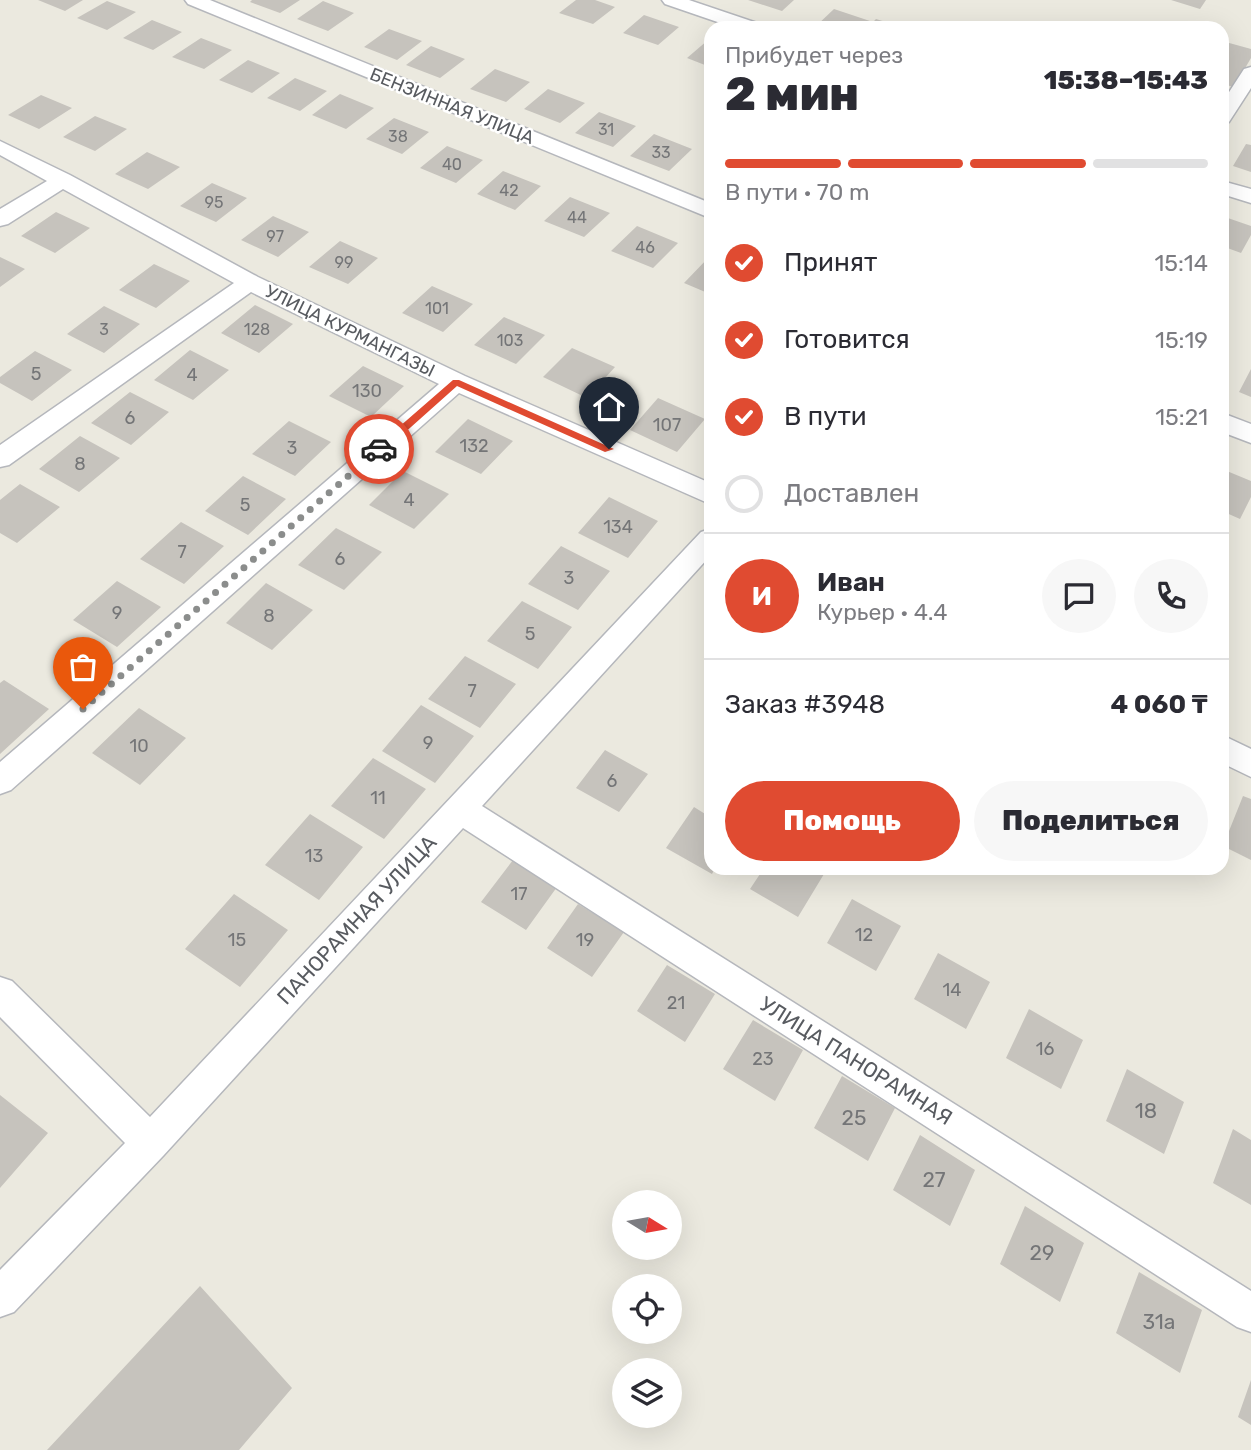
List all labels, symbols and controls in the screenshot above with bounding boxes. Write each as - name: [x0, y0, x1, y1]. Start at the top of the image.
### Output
- text: Прибудет через: [725, 41, 903, 69]
- street label: БЕНЗИННАЯ УЛИЦА: [367, 63, 537, 149]
- text: 15:38–15:43: [1044, 65, 1208, 96]
- text: 2 мин: [725, 67, 859, 122]
- house number: 31: [598, 120, 614, 139]
- house number: 38: [388, 127, 408, 146]
- house number: 33: [651, 143, 671, 162]
- house number: 40: [442, 155, 462, 174]
- text: В пути · 70 m: [725, 178, 869, 206]
- house number: 42: [499, 181, 519, 200]
- house number: 95: [205, 193, 224, 212]
- house number: 44: [567, 208, 587, 227]
- house number: 97: [266, 227, 284, 246]
- house number: 46: [635, 238, 655, 257]
- icon: check: [725, 244, 763, 282]
- text: Принят: [784, 247, 877, 278]
- text: 15:14: [1154, 249, 1208, 277]
- house number: 99: [335, 253, 353, 272]
- street label: УЛИЦА КУРМАНГАЗЫ: [262, 280, 438, 382]
- house number: 101: [425, 299, 449, 318]
- house number: 3: [99, 320, 109, 339]
- house number: 128: [244, 320, 270, 339]
- icon: check: [725, 321, 763, 359]
- text: Готовится: [784, 324, 910, 355]
- text: 15:19: [1155, 326, 1208, 354]
- house number: 103: [497, 331, 523, 350]
- house number: 5: [31, 363, 41, 385]
- house number: 4: [186, 364, 198, 386]
- pin: [579, 377, 639, 449]
- house number: 130: [352, 380, 382, 402]
- icon: home: [590, 388, 628, 426]
- icon: check: [725, 398, 763, 436]
- text: В пути: [784, 401, 867, 432]
- text: 15:21: [1155, 403, 1208, 431]
- house number: 6: [125, 407, 136, 429]
- courier: [344, 414, 414, 484]
- house number: 107: [653, 414, 681, 436]
- icon: car: [360, 430, 398, 468]
- house number: 132: [459, 435, 489, 457]
- house number: 3: [287, 437, 297, 459]
- house number: 8: [74, 453, 86, 475]
- text: Доставлен: [784, 478, 919, 509]
- house number: 4: [403, 489, 415, 511]
- house number: 5: [240, 494, 250, 516]
- house number: 134: [603, 516, 633, 538]
- house number: 7: [177, 541, 187, 563]
- house number: 6: [335, 548, 346, 570]
- button: chat: [1042, 559, 1116, 633]
- button: phone: [1134, 559, 1208, 633]
- house number: 3: [564, 567, 574, 589]
- text: Иван: [817, 567, 885, 598]
- text: И: [752, 581, 772, 612]
- text: Курьер · 4.4: [817, 598, 948, 626]
- house number: 9: [112, 602, 122, 624]
- house number: 8: [263, 605, 275, 627]
- house number: 5: [525, 623, 535, 645]
- pin: [53, 637, 113, 709]
- icon: bag: [64, 648, 102, 686]
- house number: 7: [467, 680, 477, 702]
- text: Заказ #3948: [725, 689, 885, 720]
- text: 4 060 ₸: [1110, 689, 1208, 720]
- house number: 9: [423, 732, 433, 754]
- house number: 10: [129, 735, 149, 757]
- house number: 6: [607, 770, 618, 792]
- button: Помощь: [725, 781, 960, 861]
- button: Поделиться: [974, 781, 1208, 861]
- house number: 11: [370, 787, 386, 809]
- street label: ПАНОРАМНАЯ УЛИЦА: [272, 830, 442, 1009]
- house number: 13: [305, 845, 323, 867]
- house number: 17: [511, 883, 527, 905]
- house number: 12: [855, 924, 873, 946]
- house number: 15: [228, 929, 246, 951]
- house number: 19: [576, 929, 594, 951]
- house number: 14: [943, 979, 961, 1001]
- street label: УЛИЦА ПАНОРАМНАЯ: [755, 991, 957, 1130]
- house number: 21: [667, 992, 685, 1014]
- house number: 16: [1036, 1038, 1054, 1060]
- house number: 23: [752, 1048, 774, 1070]
- house number: 18: [1135, 1098, 1157, 1123]
- house number: 25: [842, 1105, 866, 1130]
- house number: 27: [922, 1167, 946, 1192]
- north arrow: [612, 1190, 682, 1260]
- map controls: [612, 1190, 682, 1428]
- house number: 29: [1030, 1240, 1054, 1265]
- button: locate: [612, 1274, 682, 1344]
- house number: 31а: [1143, 1309, 1175, 1334]
- button: layers: [612, 1358, 682, 1428]

